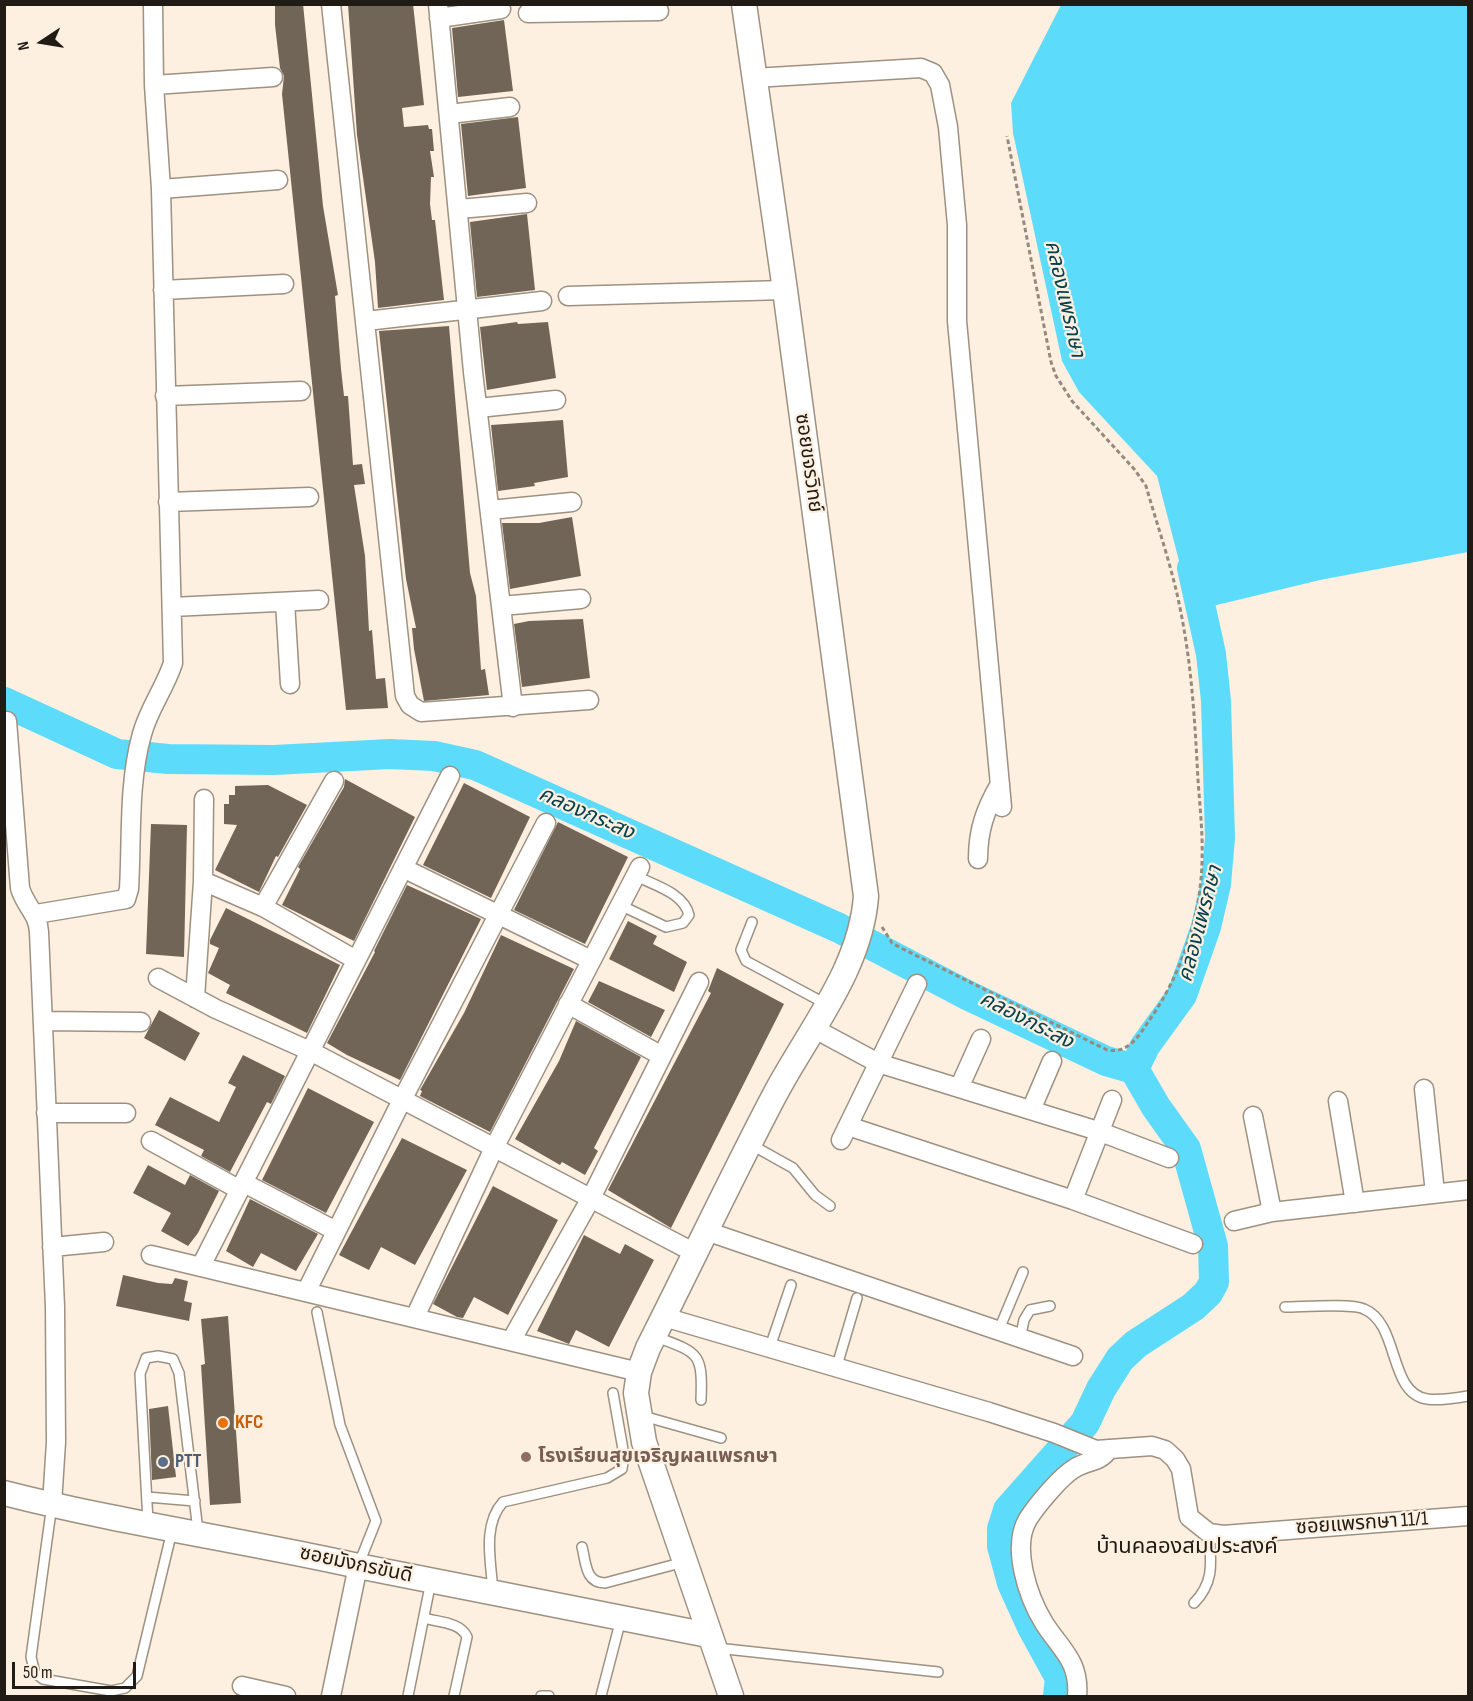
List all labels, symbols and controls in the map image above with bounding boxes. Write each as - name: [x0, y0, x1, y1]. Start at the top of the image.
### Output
- north arrow: [12, 12, 72, 72]
- text: N: [14, 40, 34, 52]
- water label: คลองแพรกษา: [1038, 238, 1090, 360]
- street label: ซอยขจรวิทย์: [789, 412, 827, 514]
- water label: คลองกระสง: [535, 782, 637, 846]
- water label: คลองแพรกษา: [1173, 863, 1229, 985]
- water label: คลองกระสง: [975, 987, 1077, 1055]
- place label: KFC: [235, 1411, 263, 1435]
- marker: KFC: [216, 1416, 230, 1430]
- place label: โรงเรียนสุขเจริญผลแพรกษา: [538, 1445, 778, 1469]
- place label: PTT: [175, 1450, 202, 1474]
- marker: โรงเรียนสุขเจริญผลแพรกษา: [519, 1450, 533, 1464]
- marker: PTT: [156, 1455, 170, 1469]
- street label: ซอยแพรกษา 11/1: [1295, 1507, 1429, 1541]
- district label: บ้านคลองสมประสงค์: [1096, 1534, 1278, 1560]
- street label: ซอยมังกรขันดี: [297, 1541, 415, 1589]
- scale bar: [15, 1650, 140, 1688]
- text: 50 m: [23, 1662, 53, 1683]

